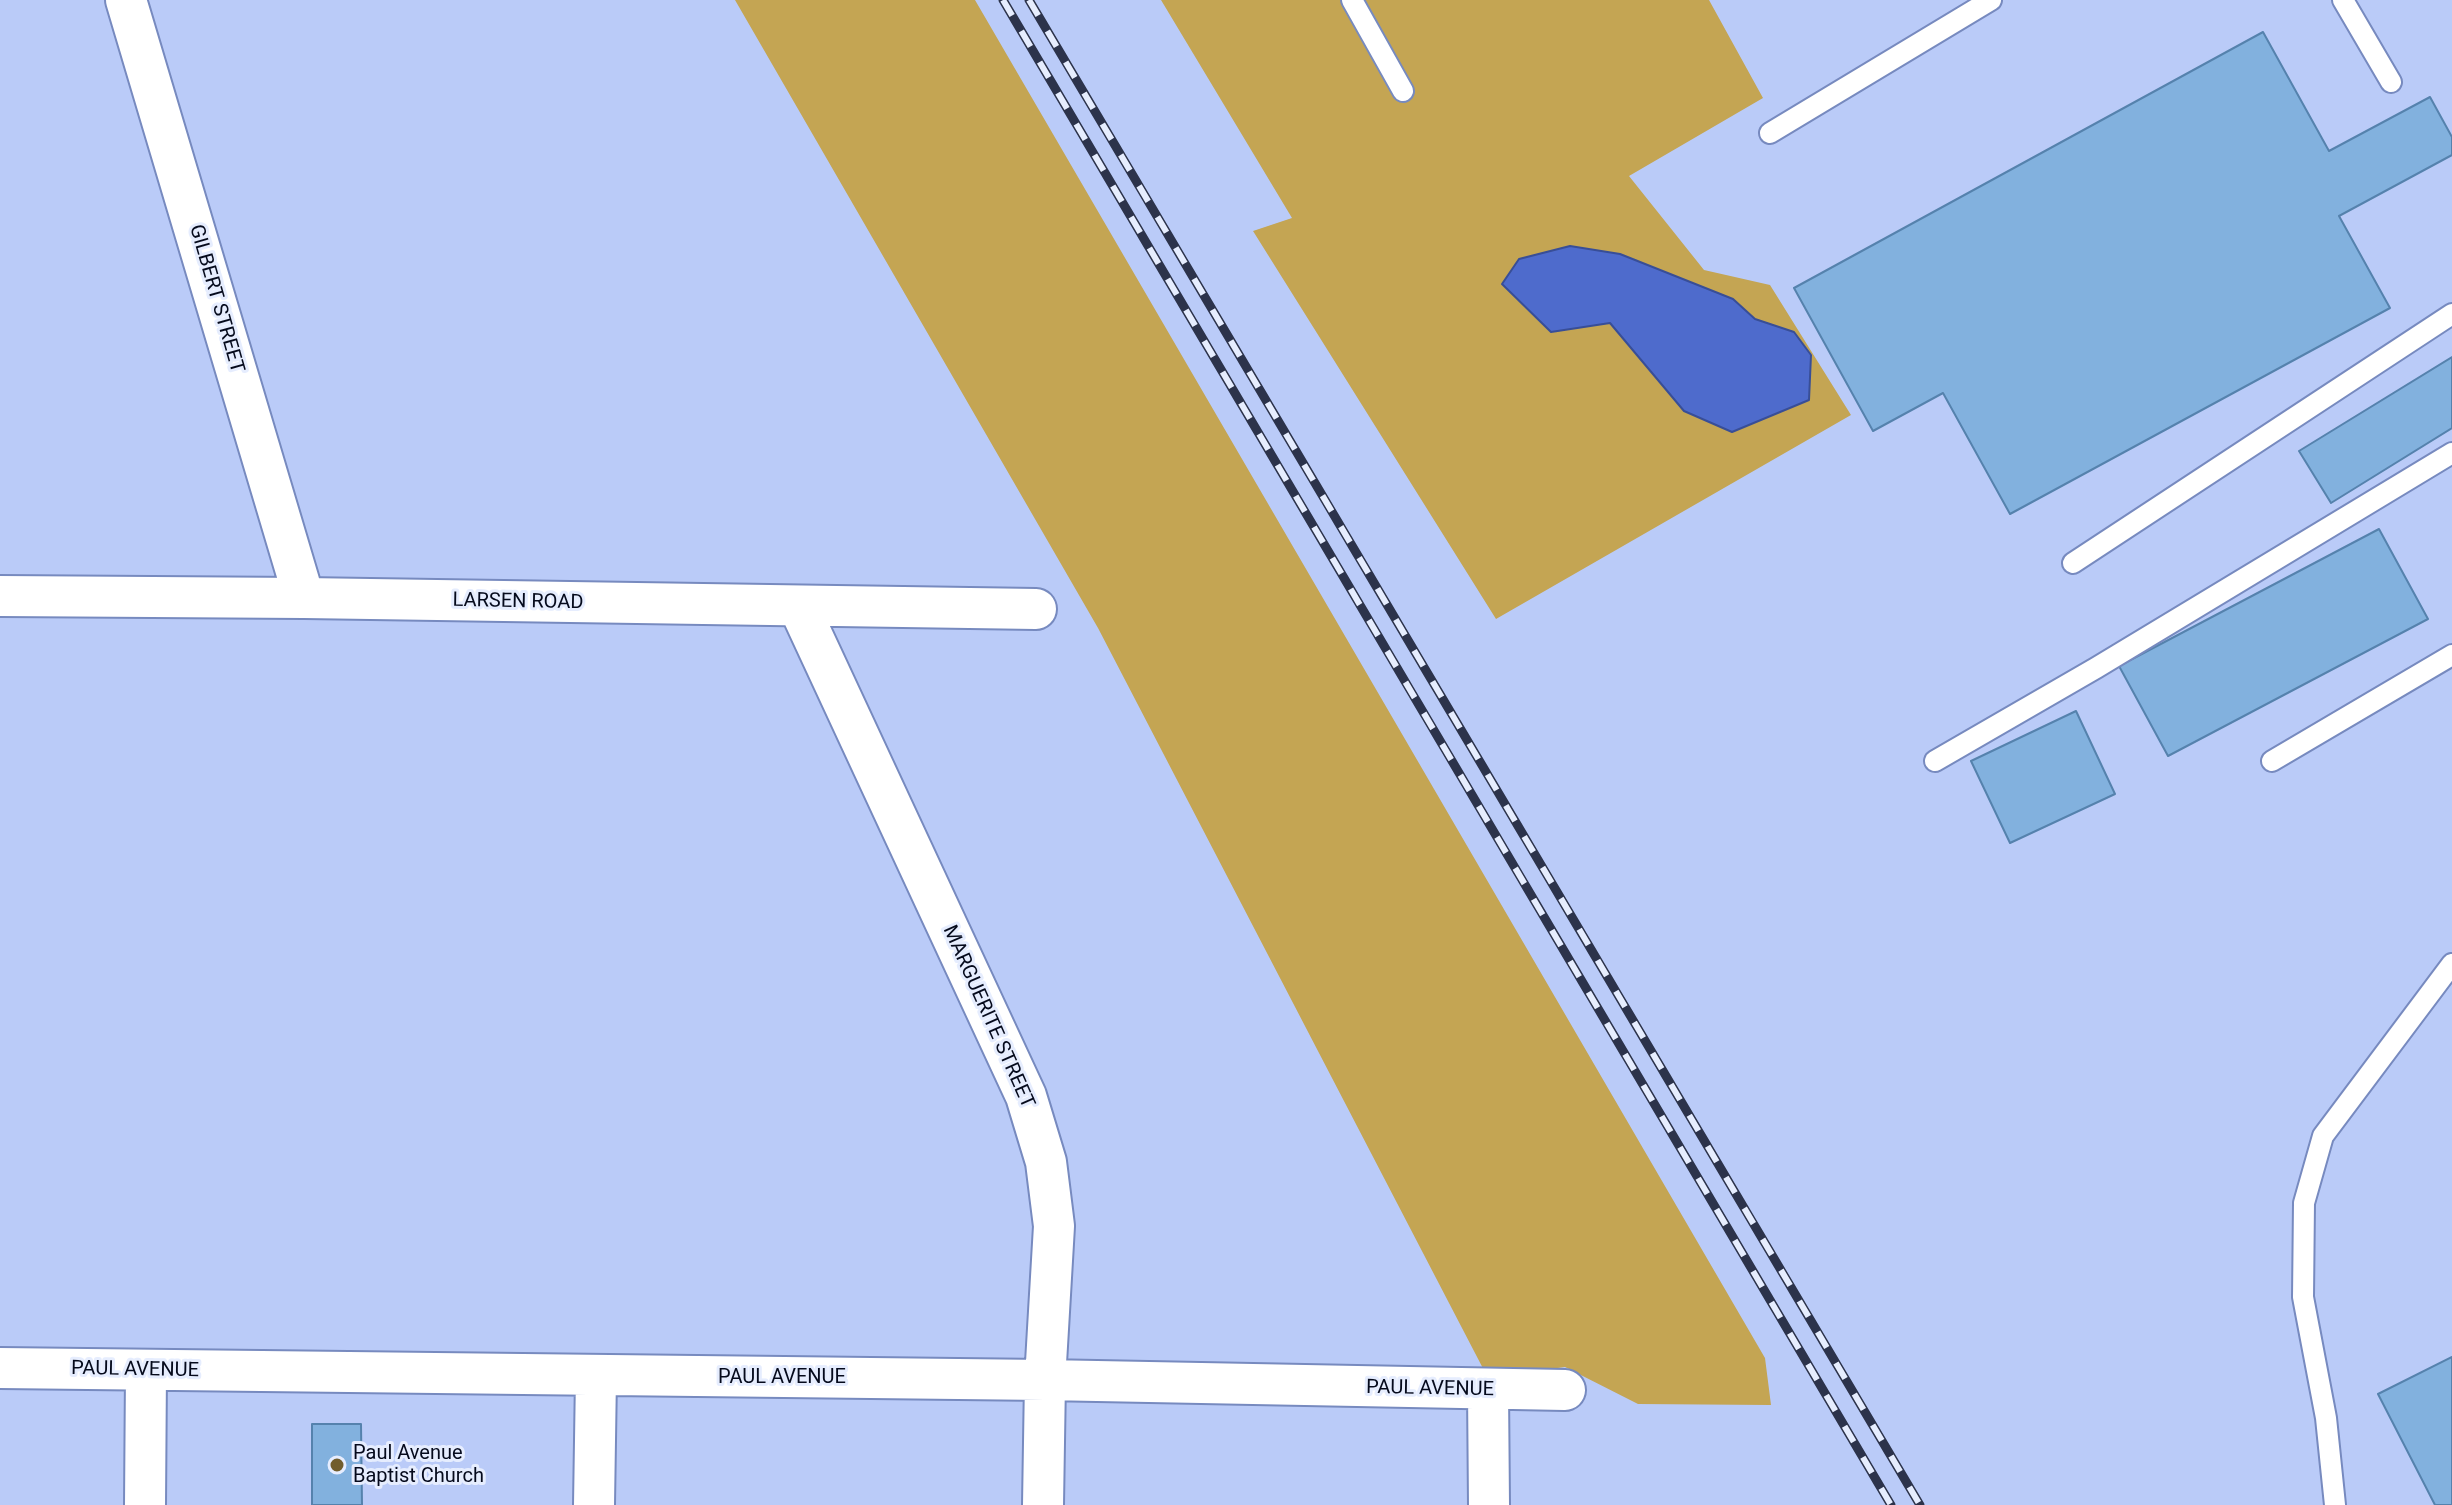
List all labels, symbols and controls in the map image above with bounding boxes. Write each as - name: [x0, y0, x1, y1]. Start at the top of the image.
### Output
- street label: GILBERT STREET: [183, 222, 249, 376]
- street label: LARSEN ROAD: [452, 589, 584, 615]
- street label: MARGUERITE STREET: [937, 922, 1039, 1112]
- street label: PAUL AVENUE: [71, 1357, 199, 1383]
- street label: PAUL AVENUE: [718, 1366, 846, 1390]
- street label: PAUL AVENUE: [1366, 1376, 1494, 1402]
- place label: Paul Avenue Baptist Church: [353, 1442, 484, 1489]
- marker: Paul Avenue Baptist Church: [328, 1456, 346, 1474]

